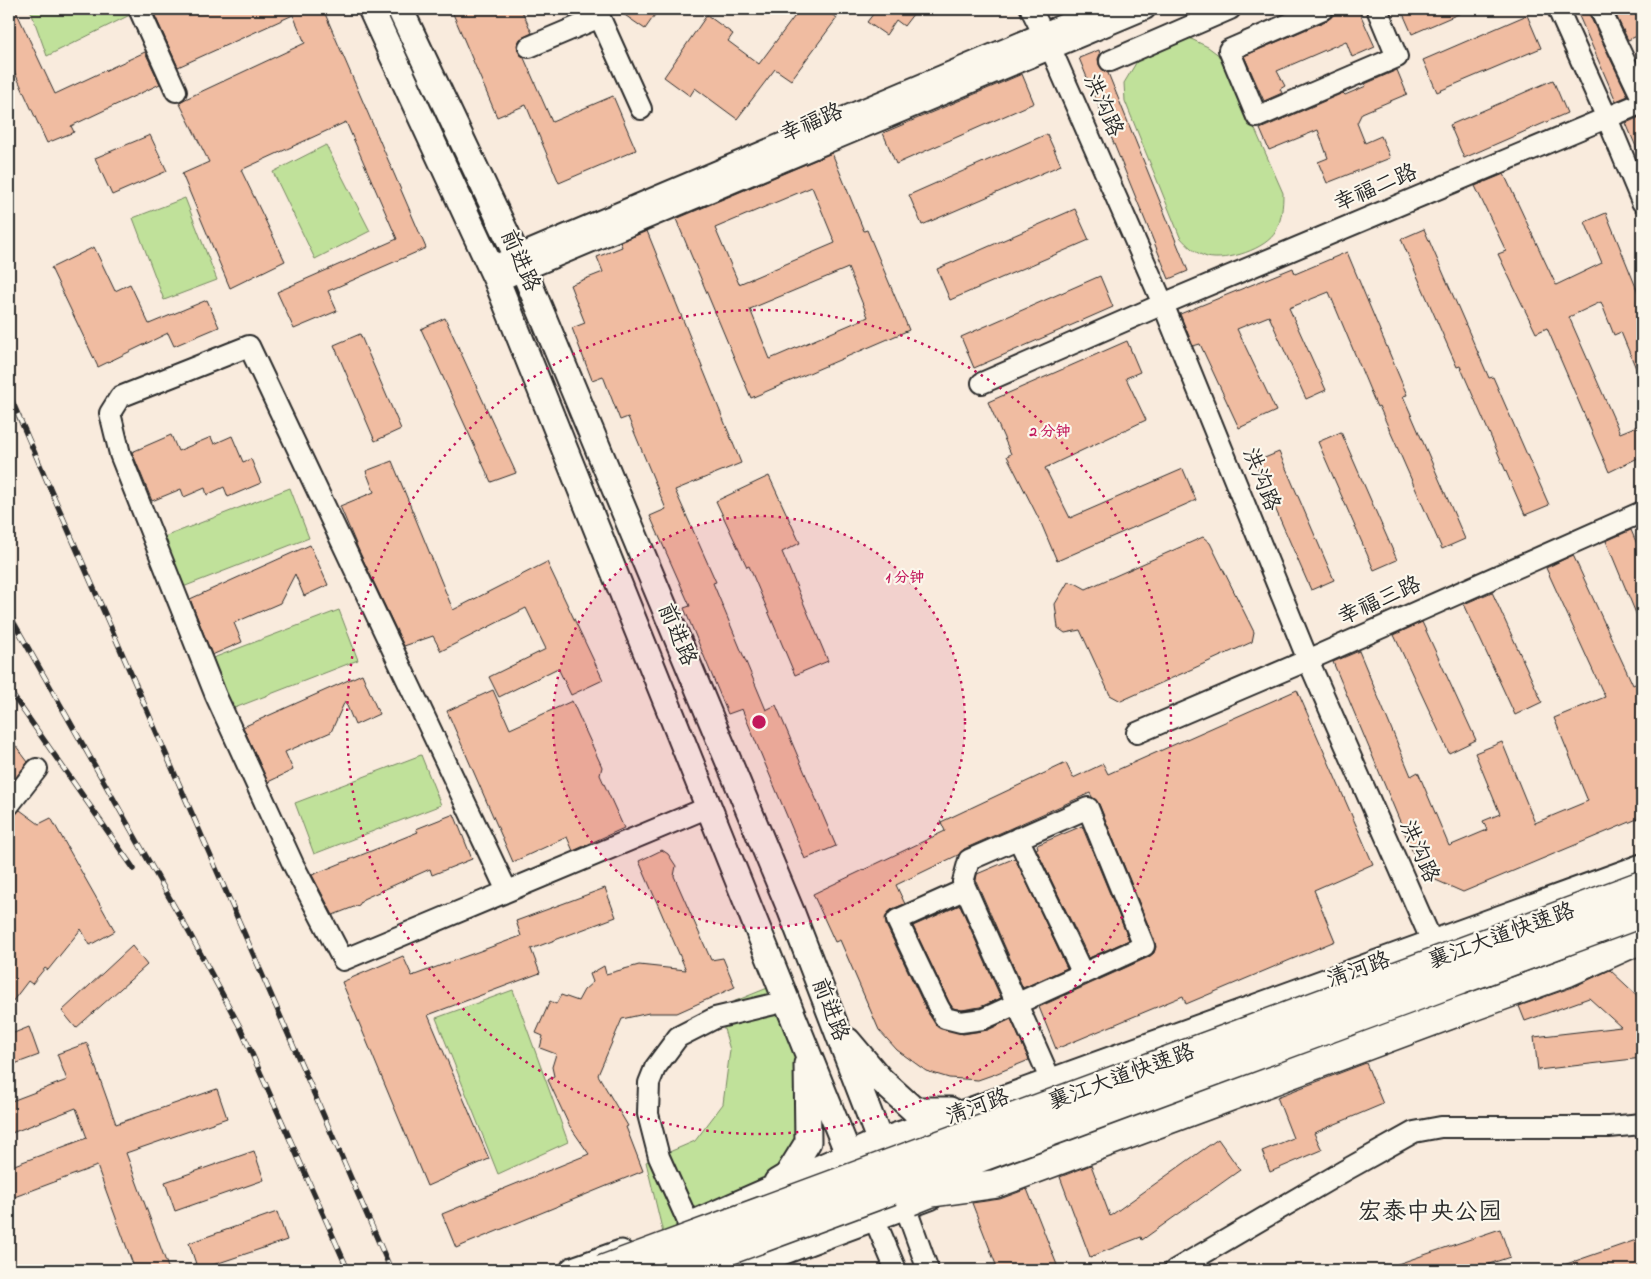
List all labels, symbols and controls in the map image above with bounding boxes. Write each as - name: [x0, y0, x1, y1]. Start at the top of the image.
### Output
- street label: 洪沟路: [1074, 69, 1130, 143]
- street label: 幸福路: [775, 96, 849, 152]
- street label: 幸福二路: [1329, 157, 1423, 221]
- street label: 前进路: [491, 224, 547, 298]
- text: 2 分钟: [1028, 421, 1071, 443]
- street label: 洪沟路: [1233, 443, 1287, 517]
- text: 1 分钟: [886, 567, 924, 589]
- street label: 幸福三路: [1333, 569, 1427, 635]
- street label: 前进路: [648, 598, 704, 672]
- centre of rings: [750, 713, 768, 731]
- street label: 洪沟路: [1390, 815, 1446, 889]
- street label: 襄江大道快速路: [1424, 896, 1580, 978]
- street label: 清河路: [1323, 945, 1395, 997]
- street label: 前进路: [802, 973, 856, 1047]
- street label: 襄江大道快速路: [1044, 1037, 1200, 1119]
- street label: 清河路: [942, 1082, 1014, 1134]
- district label: 宏泰中央公园: [1358, 1196, 1502, 1231]

